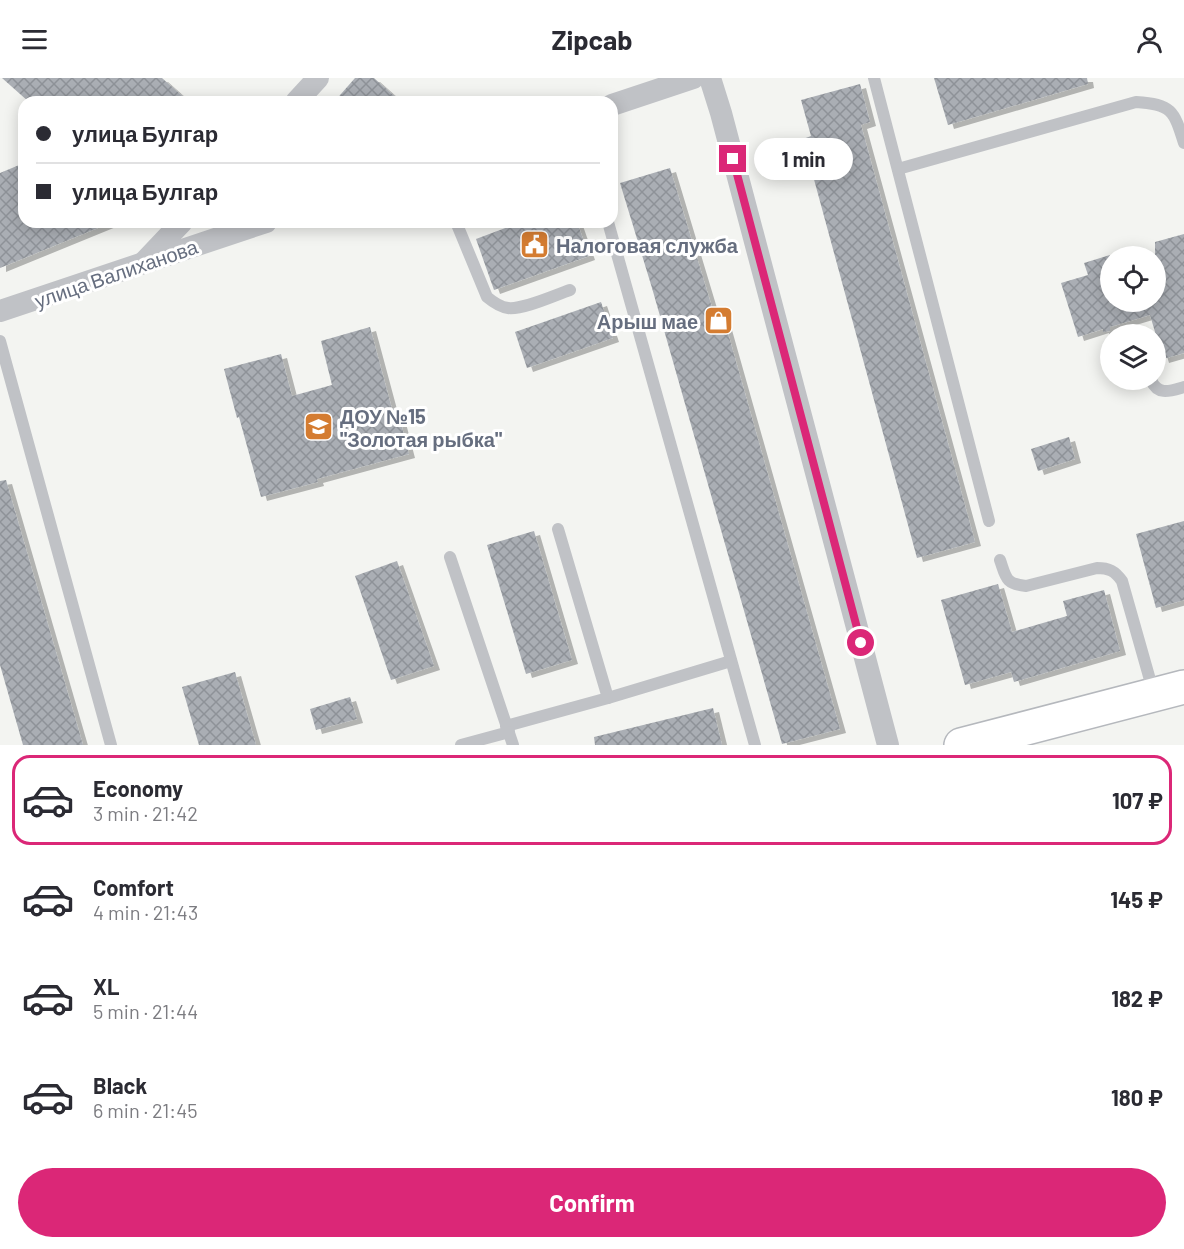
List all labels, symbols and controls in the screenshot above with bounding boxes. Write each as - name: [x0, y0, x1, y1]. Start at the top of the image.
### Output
- icon: menu: [18, 23, 51, 56]
- text: Zipcab: [551, 23, 633, 55]
- icon: person: [1133, 23, 1166, 56]
- text: улица Булгар: [72, 120, 218, 146]
- callout: 1 min: [754, 138, 853, 180]
- route end: [719, 145, 746, 172]
- text: 1 min: [782, 147, 825, 171]
- text: улица Булгар: [72, 178, 218, 204]
- public building icon: Налоговая служба: [519, 229, 551, 261]
- place label: Налоговая служба: [556, 233, 739, 257]
- street label: улица Валиханова: [31, 234, 202, 312]
- map controls: [1100, 246, 1166, 390]
- button: locate: [1100, 246, 1166, 312]
- shop icon: Арыш мае: [703, 305, 735, 337]
- place label: Арыш мае: [597, 309, 698, 333]
- button: layers: [1100, 324, 1166, 390]
- place label: ДОУ №15 "Золотая рыбка": [340, 404, 502, 451]
- school or university icon: ДОУ №15 "Золотая рыбка": [303, 411, 335, 443]
- route start: [847, 629, 874, 656]
- icon: car: [21, 773, 75, 827]
- text: Economy: [93, 775, 183, 801]
- text: 107 ₽: [1112, 787, 1163, 813]
- text: 3 min · 21:42: [93, 801, 198, 825]
- icon: car: [21, 872, 75, 926]
- text: Comfort: [93, 874, 174, 900]
- text: 145 ₽: [1110, 886, 1163, 912]
- text: 4 min · 21:43: [93, 900, 198, 924]
- icon: car: [21, 971, 75, 1025]
- text: XL: [93, 973, 119, 999]
- text: 182 ₽: [1111, 985, 1163, 1011]
- text: 5 min · 21:44: [93, 999, 198, 1023]
- icon: car: [21, 1070, 75, 1124]
- text: Black: [93, 1072, 147, 1098]
- text: 180 ₽: [1111, 1084, 1163, 1110]
- text: 6 min · 21:45: [93, 1098, 197, 1122]
- button: Confirm: [18, 1168, 1166, 1237]

